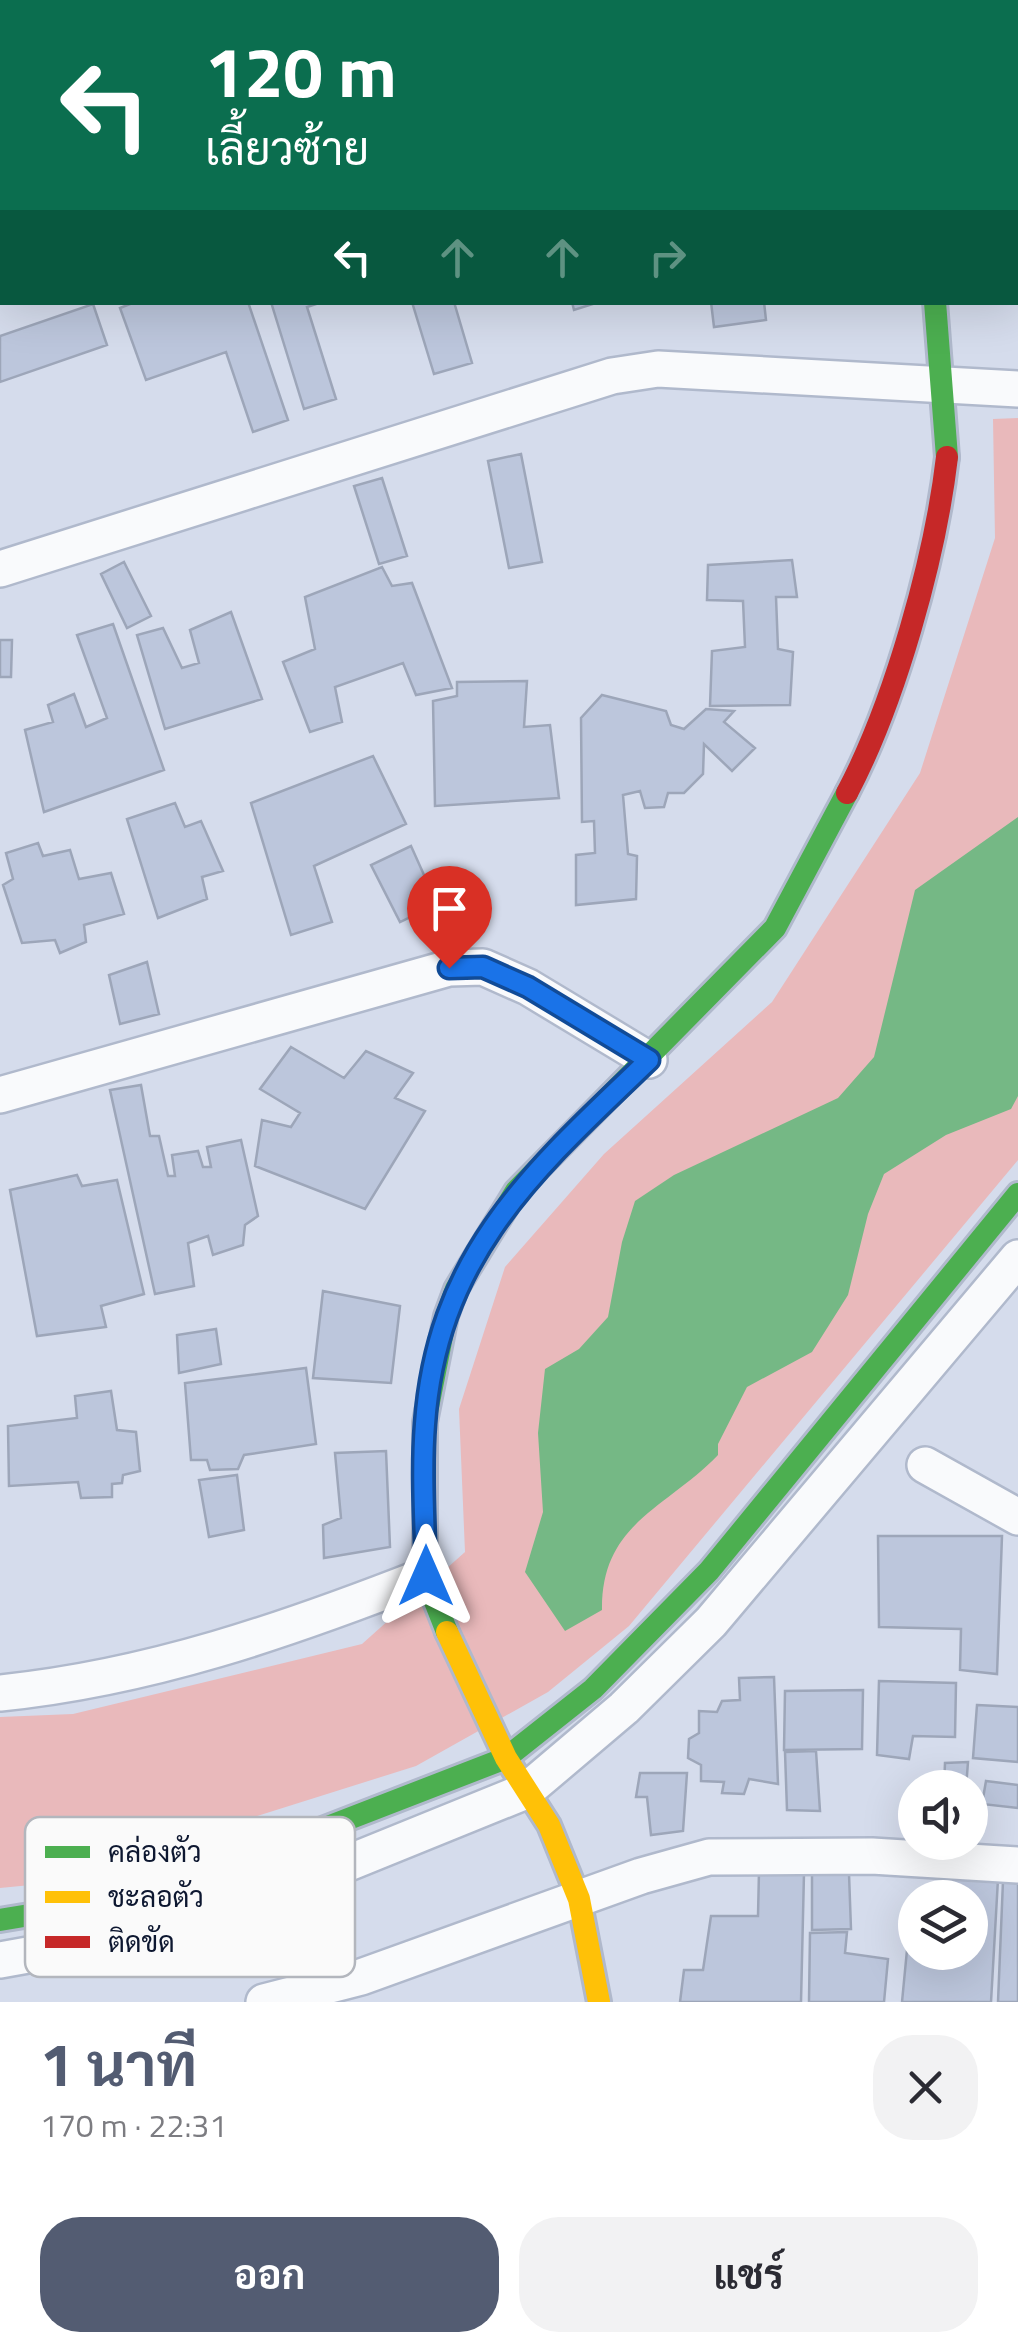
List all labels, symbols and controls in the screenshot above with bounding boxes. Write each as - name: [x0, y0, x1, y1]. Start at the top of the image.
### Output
- text: 120 m: [205, 18, 397, 124]
- icon: left: [40, 40, 170, 170]
- text: เลี้ยวซ้าย: [205, 114, 369, 182]
- icon: left: [325, 230, 380, 285]
- icon: ahead: [430, 230, 485, 285]
- icon: ahead: [535, 230, 590, 285]
- icon: right: [640, 230, 695, 285]
- pin: [407, 866, 492, 969]
- icon: arrive: [422, 881, 477, 936]
- position arrow: [374, 1524, 478, 1628]
- map controls: [898, 1770, 988, 1970]
- button: sound: [898, 1770, 988, 1860]
- legend: [25, 1817, 355, 1977]
- text: คล่องตัว: [108, 1830, 202, 1873]
- text: ชะลอตัว: [108, 1875, 204, 1918]
- button: layers: [898, 1880, 988, 1970]
- text: ติดขัด: [108, 1920, 175, 1963]
- text: 1 นาที: [40, 2018, 197, 2109]
- button: close: [873, 2035, 978, 2140]
- text: 170 m · 22:31: [40, 2101, 227, 2149]
- button: ออก: [40, 2217, 499, 2332]
- button: แชร์: [519, 2217, 978, 2332]

